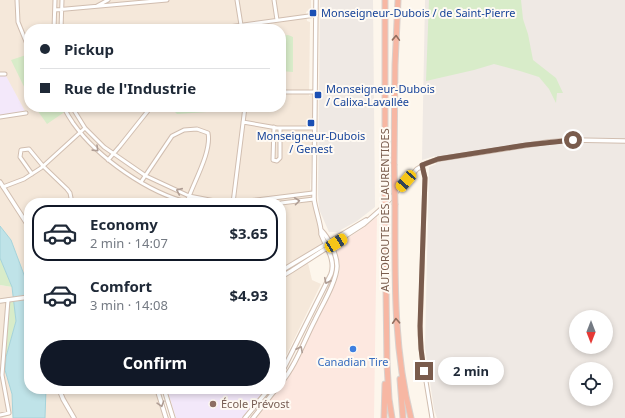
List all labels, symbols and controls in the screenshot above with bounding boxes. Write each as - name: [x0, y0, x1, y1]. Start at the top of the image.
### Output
- place label: Monseigneur-Dubois / de Saint-Pierre: [321, 5, 516, 20]
- marker: Monseigneur-Dubois / de Saint-Pierre: [308, 8, 318, 18]
- one-way arrow: [392, 35, 400, 41]
- text: Pickup: [64, 39, 114, 59]
- text: Rue de l'Industrie: [64, 78, 196, 98]
- place label: Monseigneur-Dubois / Calixa-Lavallée: [326, 81, 435, 109]
- marker: Monseigneur-Dubois / Calixa-Lavallée: [313, 90, 323, 100]
- marker: Monseigneur-Dubois / Genest: [306, 118, 316, 128]
- place label: Monseigneur-Dubois / Genest: [257, 128, 365, 156]
- street label: AUTOROUTE DES LAURENTIDES: [377, 128, 392, 292]
- route start: [564, 131, 582, 149]
- one-way arrow: [91, 144, 99, 152]
- car: [394, 168, 418, 194]
- one-way arrow: [175, 188, 183, 196]
- one-way arrow: [294, 197, 300, 206]
- text: Economy: [90, 214, 158, 234]
- icon: car: [42, 215, 78, 251]
- text: $3.65: [229, 223, 268, 243]
- car: [323, 232, 349, 254]
- text: 2 min · 14:07: [90, 234, 168, 252]
- text: Comfort: [90, 276, 152, 296]
- one-way arrow: [325, 276, 332, 284]
- icon: car: [42, 277, 78, 313]
- text: $4.93: [229, 285, 268, 305]
- text: 3 min · 14:08: [90, 296, 168, 314]
- north arrow: [569, 310, 613, 354]
- map controls: [569, 310, 613, 406]
- one-way arrow: [391, 318, 400, 324]
- button: Confirm: [40, 340, 270, 386]
- marker: Canadian Tire: [348, 344, 358, 354]
- one-way arrow: [295, 346, 303, 353]
- place label: Canadian Tire: [317, 354, 389, 369]
- callout: 2 min: [438, 357, 504, 385]
- route end: [415, 362, 433, 380]
- text: 2 min: [453, 362, 489, 380]
- button: locate: [569, 362, 613, 406]
- place label: École Prévost: [221, 396, 289, 411]
- marker: École Prévost: [208, 399, 218, 409]
- one-way arrow: [156, 400, 165, 407]

